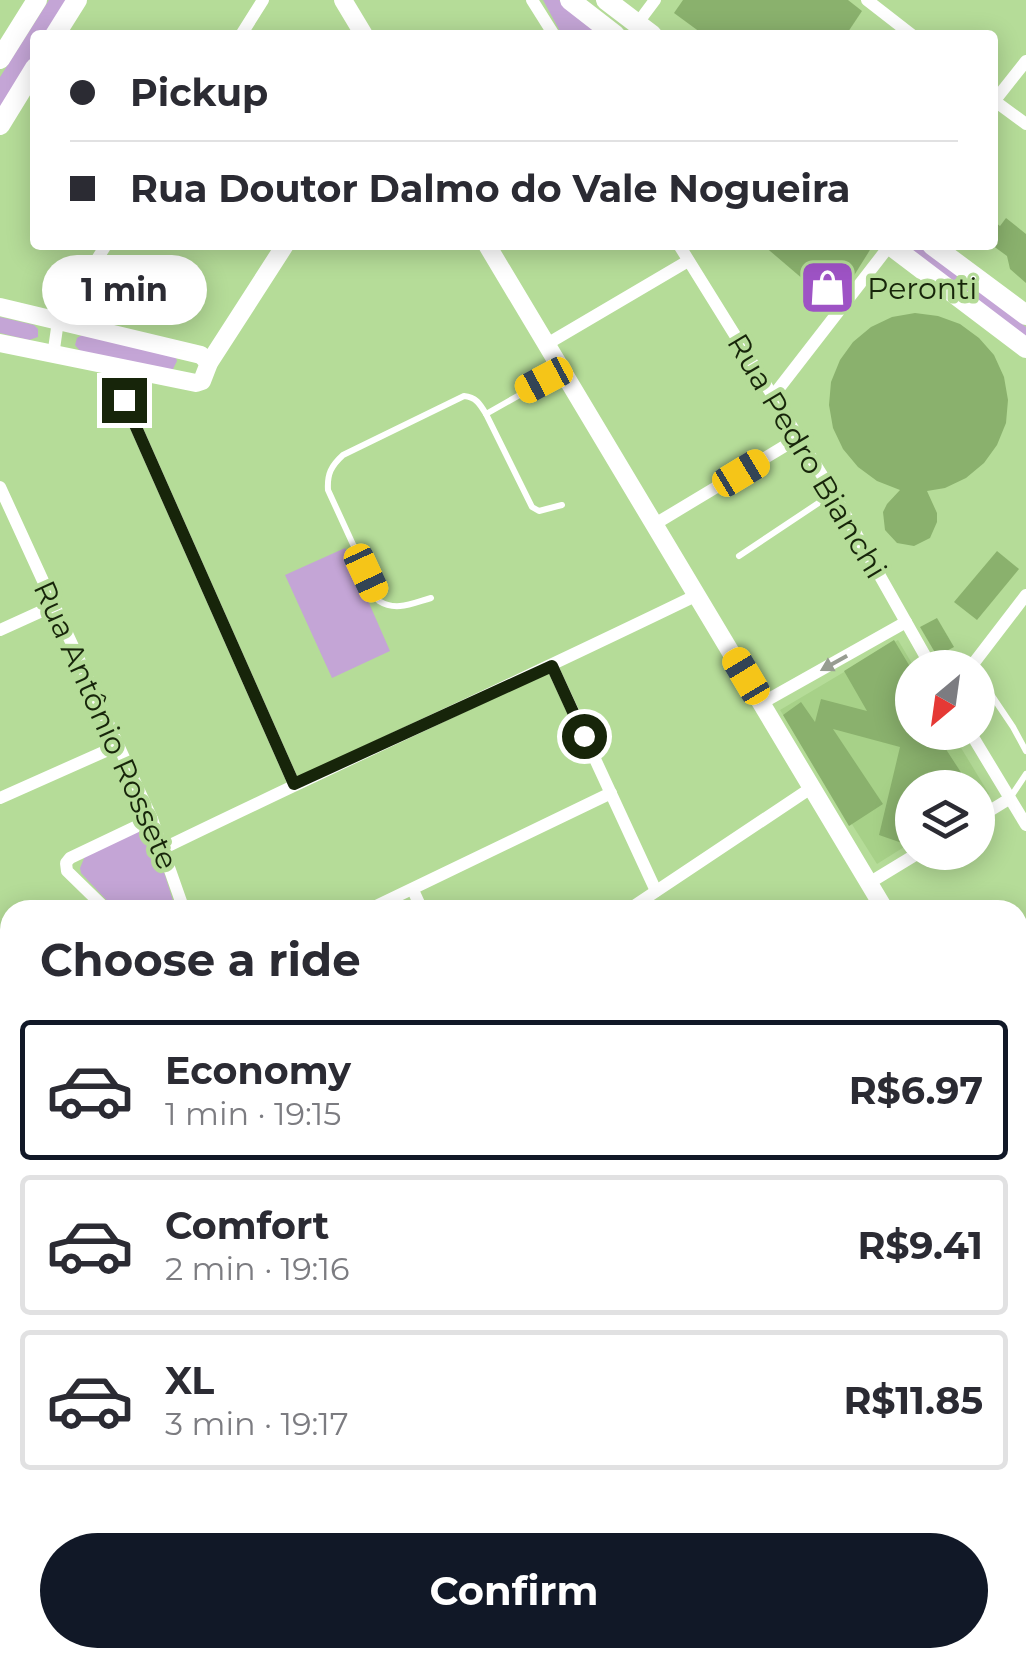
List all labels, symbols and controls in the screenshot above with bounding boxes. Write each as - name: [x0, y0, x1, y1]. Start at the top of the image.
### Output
- text: Pickup: [130, 69, 268, 116]
- text: Rua Doutor Dalmo do Vale Nogueira: [130, 165, 850, 212]
- callout: 1 min: [42, 255, 206, 325]
- shop icon: Peronti: [798, 258, 858, 318]
- text: 1 min: [81, 270, 168, 309]
- place label: Peronti: [867, 270, 977, 307]
- street label: Rua Pedro Bianchi: [719, 327, 895, 585]
- car: [510, 353, 578, 407]
- route end: [102, 378, 147, 423]
- car: [708, 445, 774, 501]
- car: [340, 539, 392, 607]
- street label: Rua Antônio Rossete: [26, 575, 186, 875]
- car: [718, 643, 774, 709]
- north arrow: [895, 650, 995, 750]
- map controls: [895, 650, 995, 870]
- one-way arrow: [820, 653, 848, 671]
- route start: [562, 714, 607, 759]
- button: layers: [895, 770, 995, 870]
- text: Choose a ride: [40, 932, 361, 987]
- icon: car: [45, 1045, 135, 1135]
- text: Economy: [165, 1047, 351, 1094]
- text: R$6.97: [849, 1067, 983, 1114]
- text: 1 min · 19:15: [165, 1094, 341, 1133]
- icon: car: [45, 1200, 135, 1290]
- text: Comfort: [165, 1202, 329, 1249]
- text: R$9.41: [857, 1222, 983, 1269]
- text: 2 min · 19:16: [165, 1249, 349, 1288]
- icon: car: [45, 1355, 135, 1445]
- text: XL: [165, 1357, 214, 1404]
- text: R$11.85: [843, 1377, 983, 1424]
- text: 3 min · 19:17: [165, 1404, 349, 1443]
- button: Confirm: [40, 1533, 988, 1648]

